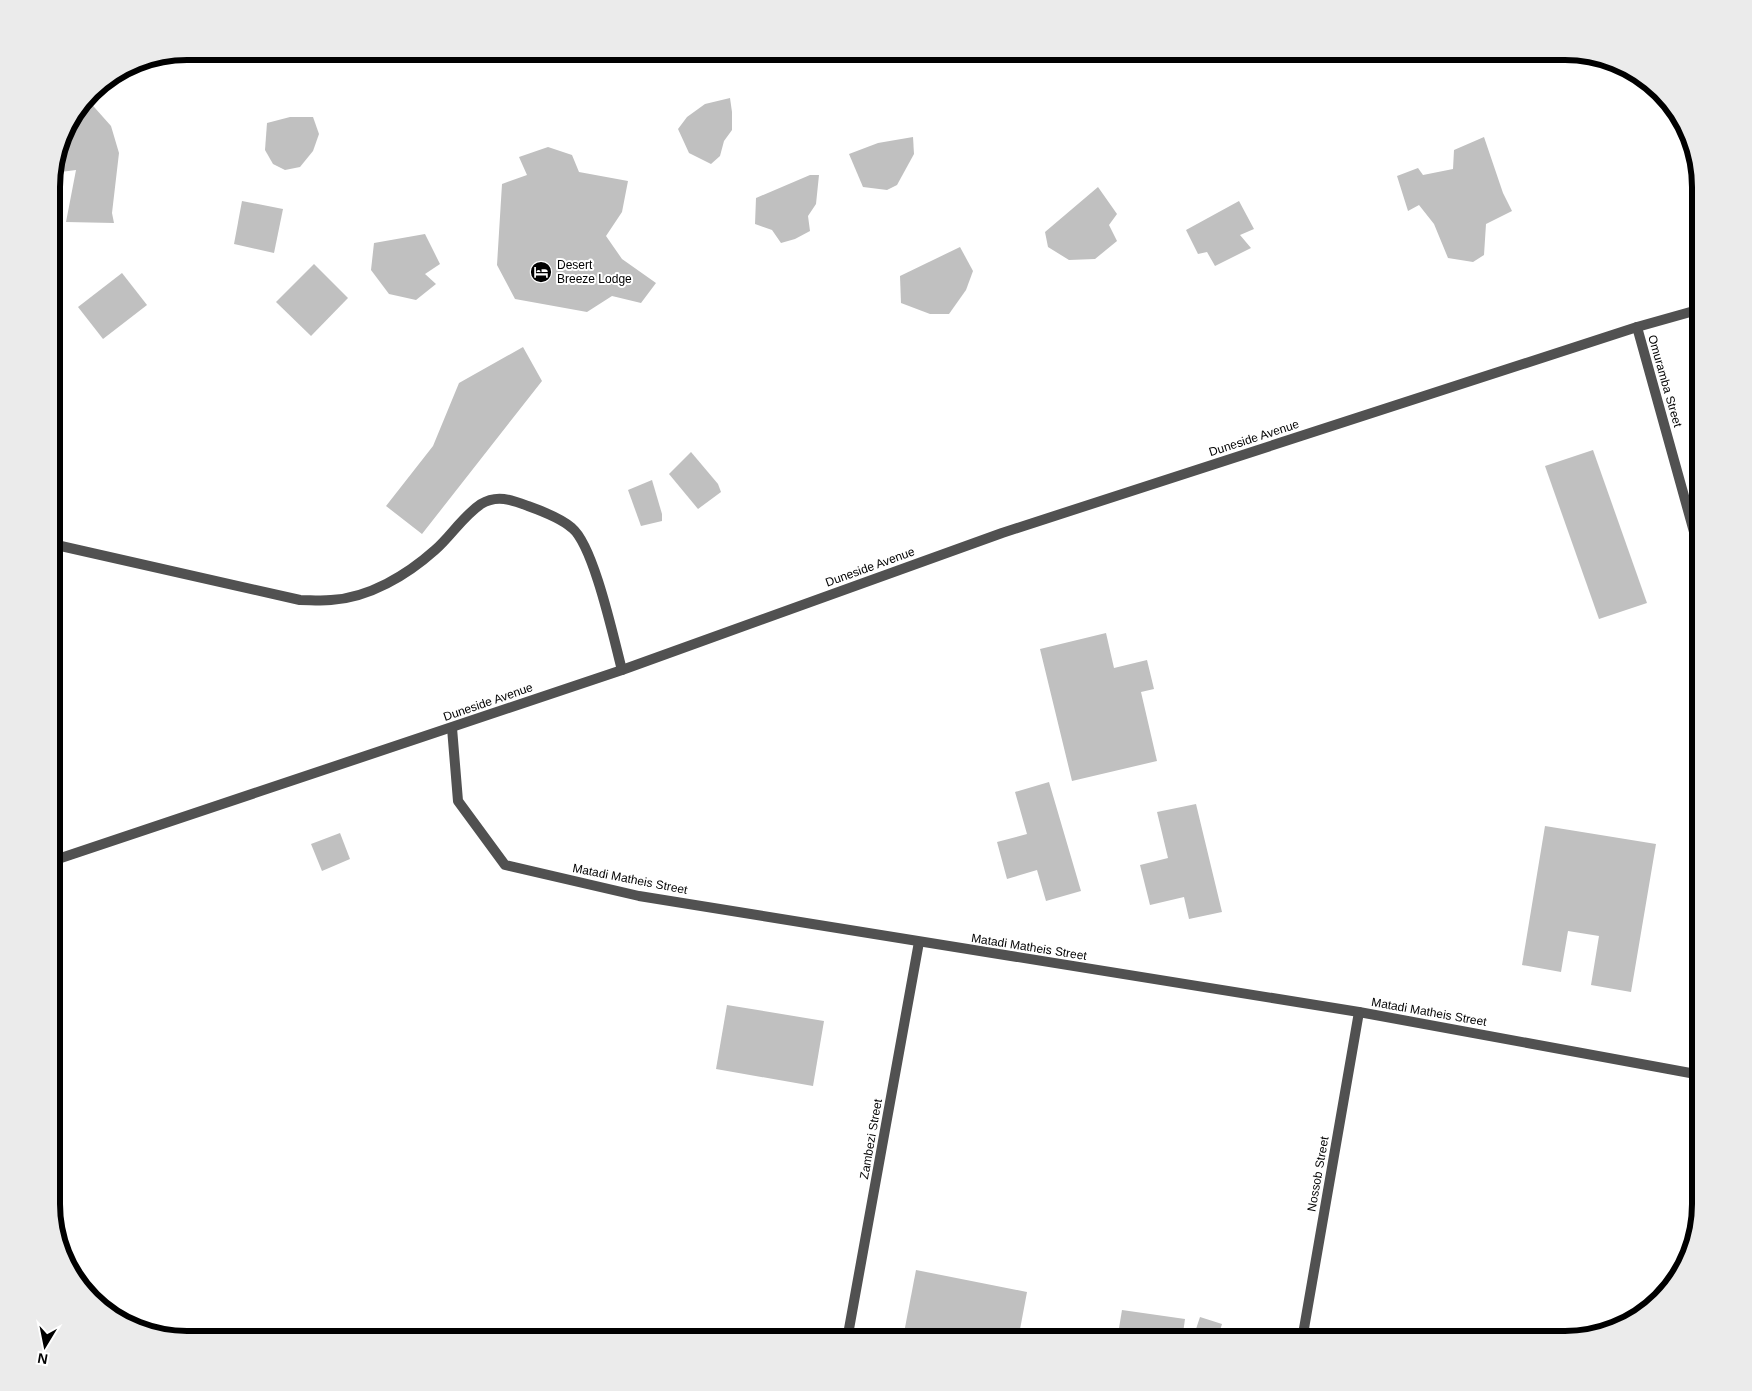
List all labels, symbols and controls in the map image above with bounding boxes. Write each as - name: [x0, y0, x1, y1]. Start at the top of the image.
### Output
- place label: Desert Breeze Lodge: [557, 258, 632, 286]
- hotel icon: Desert Breeze Lodge: [529, 260, 553, 284]
- street label: Omuramba Street: [1645, 333, 1685, 429]
- street label: Duneside Avenue: [1207, 417, 1301, 459]
- street label: Duneside Avenue: [824, 544, 917, 590]
- street label: Duneside Avenue: [441, 680, 535, 724]
- street label: Matadi Matheis Street: [571, 861, 689, 897]
- street label: Matadi Matheis Street: [970, 931, 1088, 963]
- street label: Matadi Matheis Street: [1370, 995, 1488, 1029]
- street label: Zambezi Street: [857, 1097, 885, 1180]
- street label: Nossob Street: [1305, 1135, 1332, 1213]
- north arrow: [20, 1321, 70, 1371]
- text: N: [36, 1350, 49, 1368]

